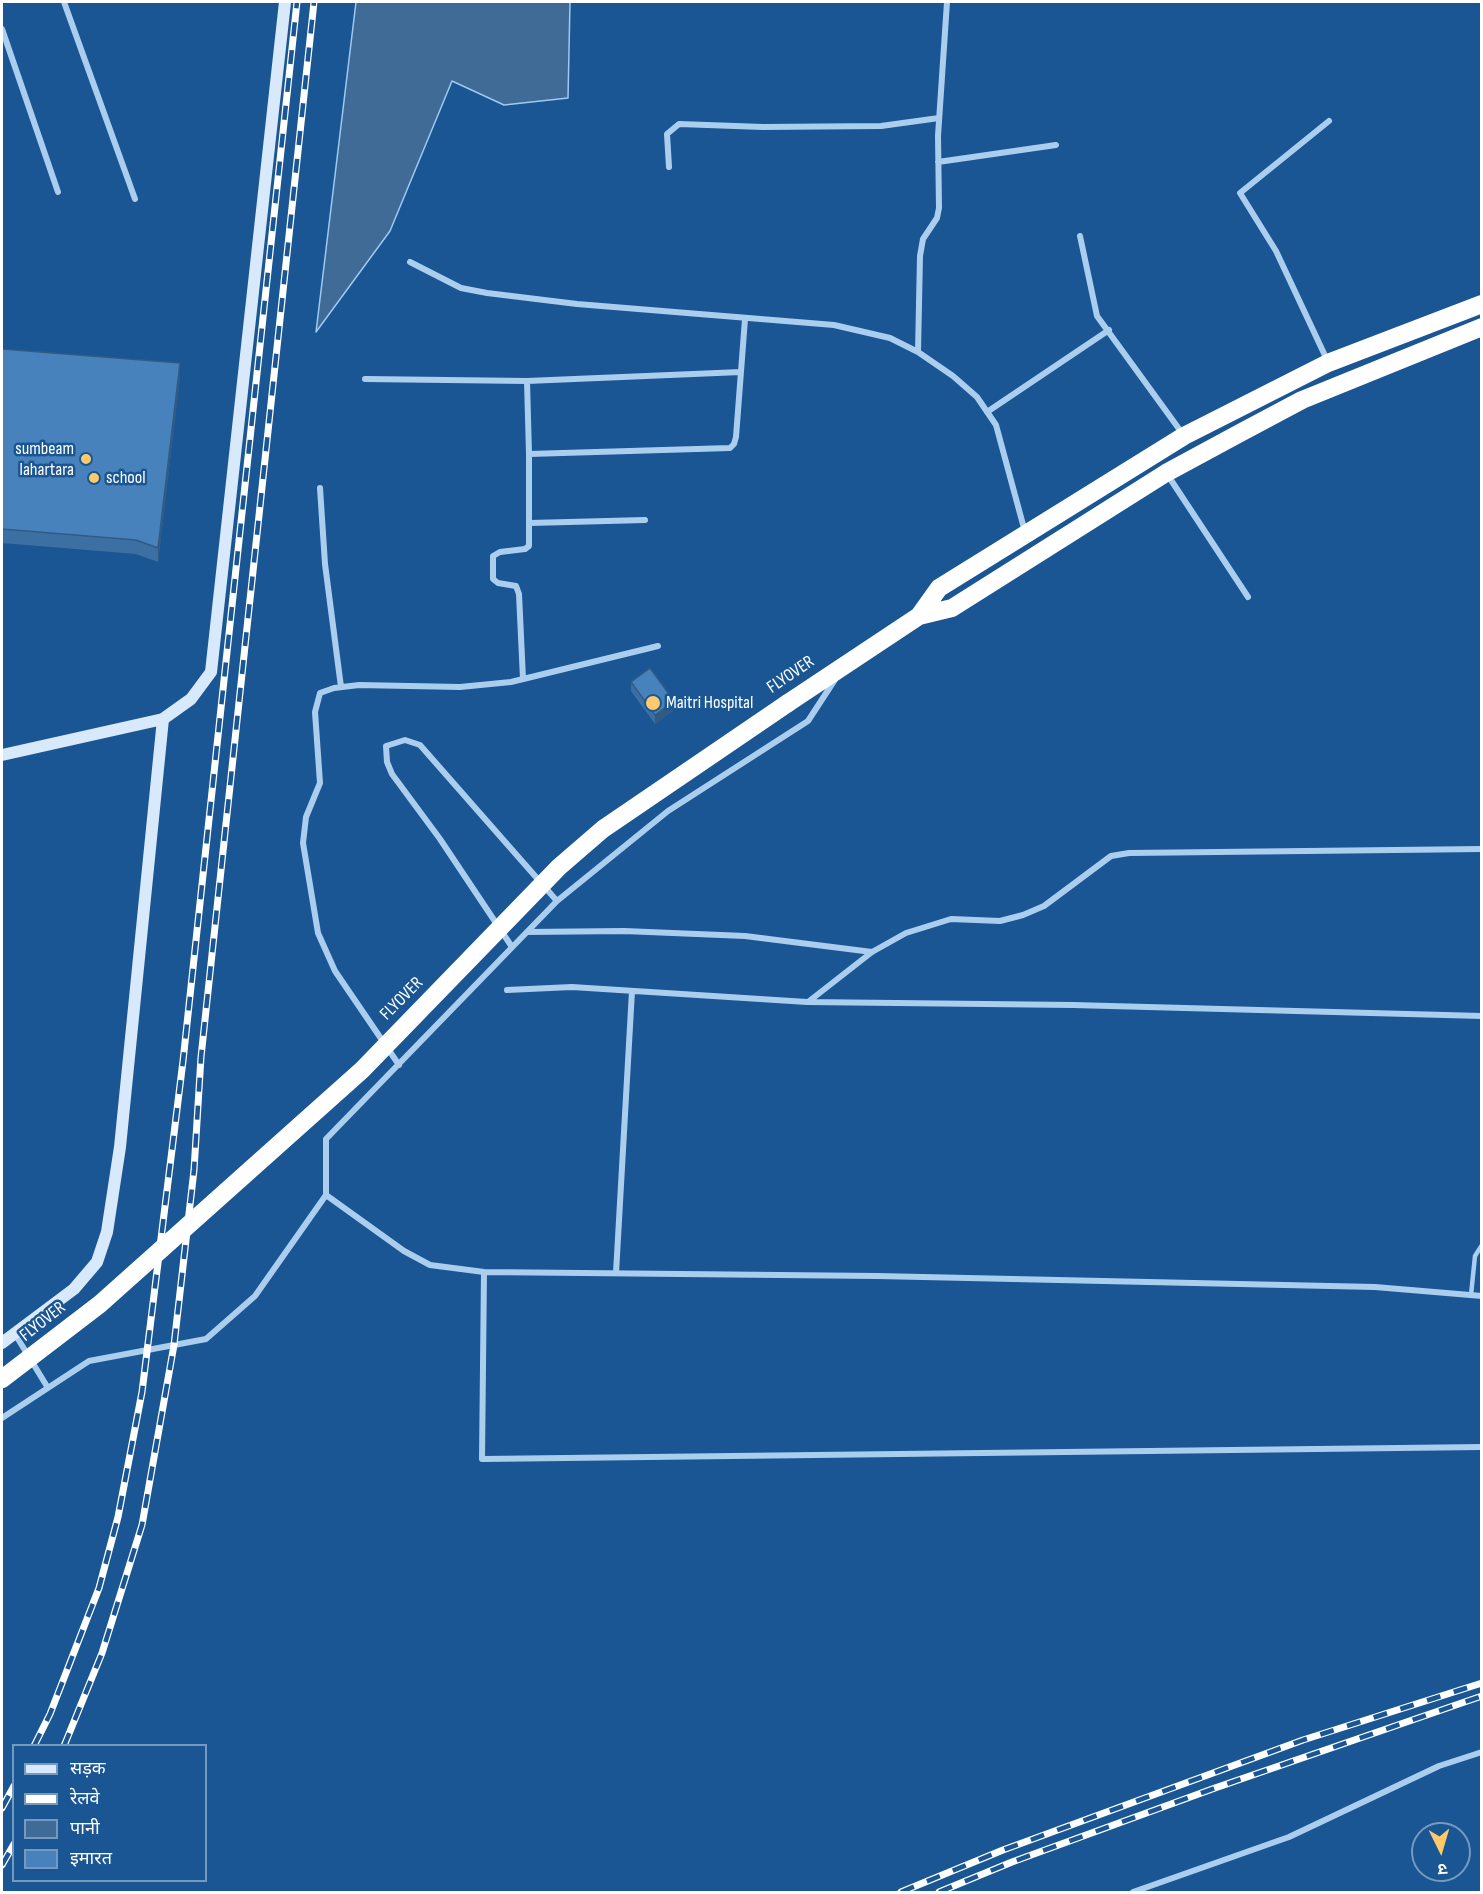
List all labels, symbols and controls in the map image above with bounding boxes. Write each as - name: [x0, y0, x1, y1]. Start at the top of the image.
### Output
- place label: sumbeam lahartara: [15, 438, 74, 480]
- marker: sumbeam lahartara: [79, 452, 93, 466]
- place label: school: [106, 467, 146, 489]
- marker: school: [87, 471, 101, 485]
- street label: FLYOVER: [763, 651, 819, 699]
- place label: Maitri Hospital: [666, 692, 753, 714]
- marker: Maitri Hospital: [644, 694, 662, 712]
- street label: FLYOVER: [376, 973, 428, 1025]
- street label: FLYOVER: [16, 1297, 70, 1347]
- legend: [12, 1744, 207, 1882]
- text: सड़क: [70, 1758, 106, 1779]
- text: रेलवे: [70, 1788, 100, 1809]
- text: पानी: [70, 1818, 100, 1839]
- north arrow: [1411, 1822, 1471, 1882]
- text: इमारत: [70, 1848, 112, 1869]
- text: उ: [1437, 1859, 1448, 1878]

